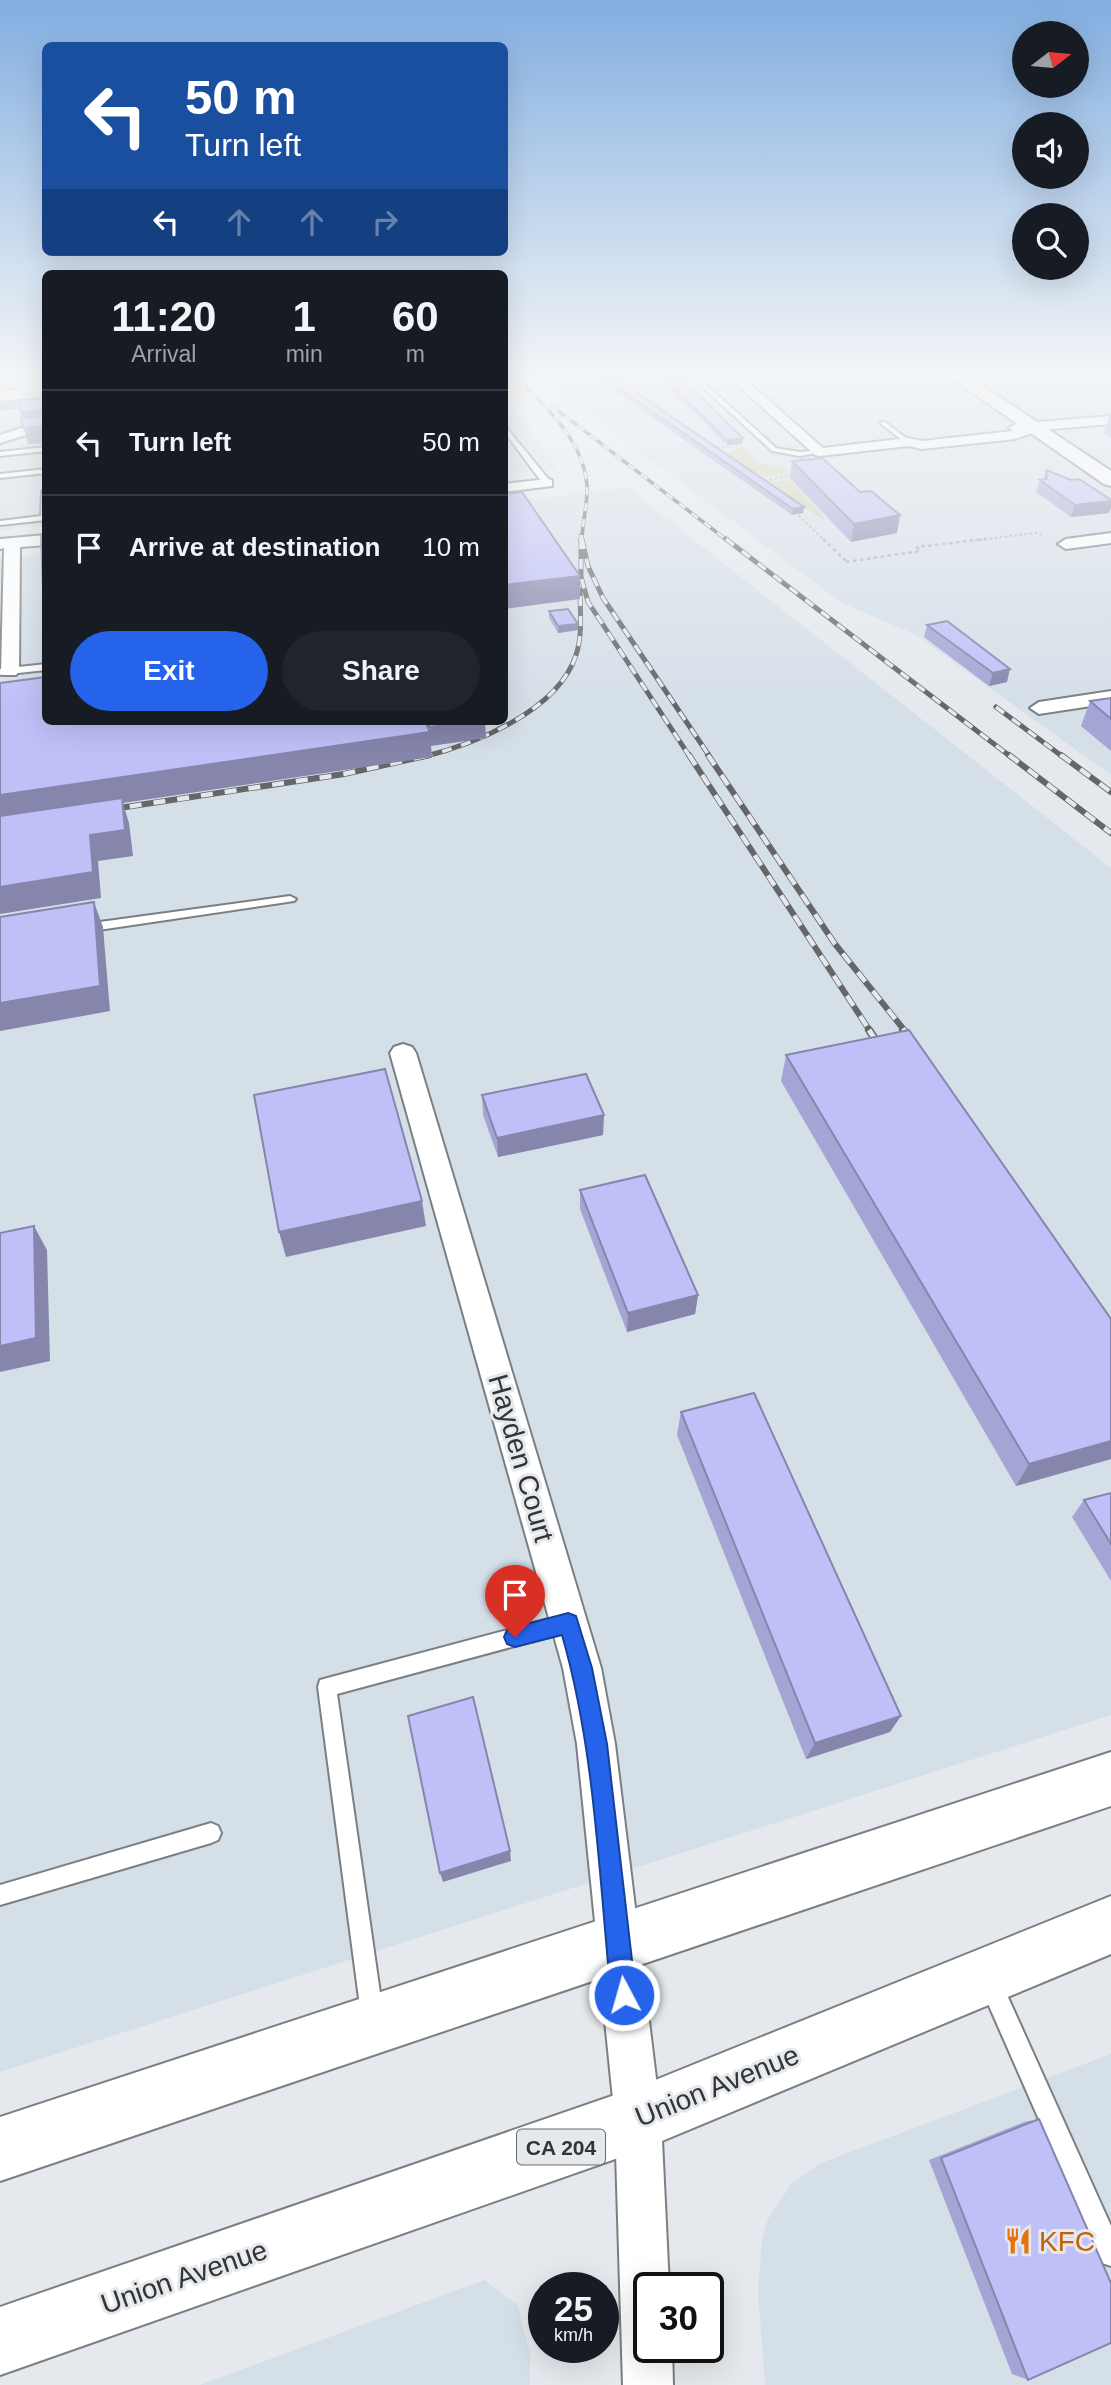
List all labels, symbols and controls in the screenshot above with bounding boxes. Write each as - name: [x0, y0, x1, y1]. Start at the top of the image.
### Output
- north arrow: [1012, 21, 1088, 98]
- map controls: [1012, 21, 1089, 280]
- icon: left: [70, 70, 161, 161]
- text: 50 m: [185, 70, 297, 124]
- button: sound: [1012, 112, 1089, 189]
- text: Turn left: [185, 127, 301, 163]
- icon: left: [147, 203, 185, 241]
- icon: ahead: [220, 203, 258, 241]
- icon: ahead: [293, 203, 331, 241]
- icon: right: [366, 203, 404, 241]
- button: search: [1012, 203, 1089, 280]
- text: 11:20: [111, 293, 216, 340]
- text: 1: [292, 293, 316, 340]
- text: 60: [392, 293, 439, 340]
- text: Arrival: [131, 341, 196, 367]
- text: min: [286, 341, 323, 367]
- text: m: [406, 341, 425, 367]
- icon: left: [70, 424, 108, 462]
- text: Turn left: [129, 427, 231, 457]
- text: 50 m: [422, 427, 480, 457]
- icon: arrive: [70, 529, 108, 567]
- text: Arrive at destination: [129, 532, 380, 562]
- text: 10 m: [422, 532, 480, 562]
- button: Exit: [70, 631, 268, 711]
- button: Share: [282, 631, 480, 711]
- street label: Hayden Court: [482, 1371, 560, 1546]
- pin: [485, 1565, 545, 1637]
- icon: arrive: [496, 1576, 534, 1614]
- position arrow: [587, 1958, 661, 2032]
- street label: Union Avenue: [631, 2039, 803, 2133]
- road number: CA 204: [517, 2130, 605, 2164]
- restaurant icon: KFC: [1003, 2226, 1033, 2256]
- place label: KFC: [1039, 2226, 1095, 2257]
- street label: Union Avenue: [97, 2234, 271, 2320]
- speed limit sign: 30: [633, 2272, 724, 2363]
- text: 25: [554, 2289, 593, 2328]
- text: km/h: [554, 2325, 593, 2345]

